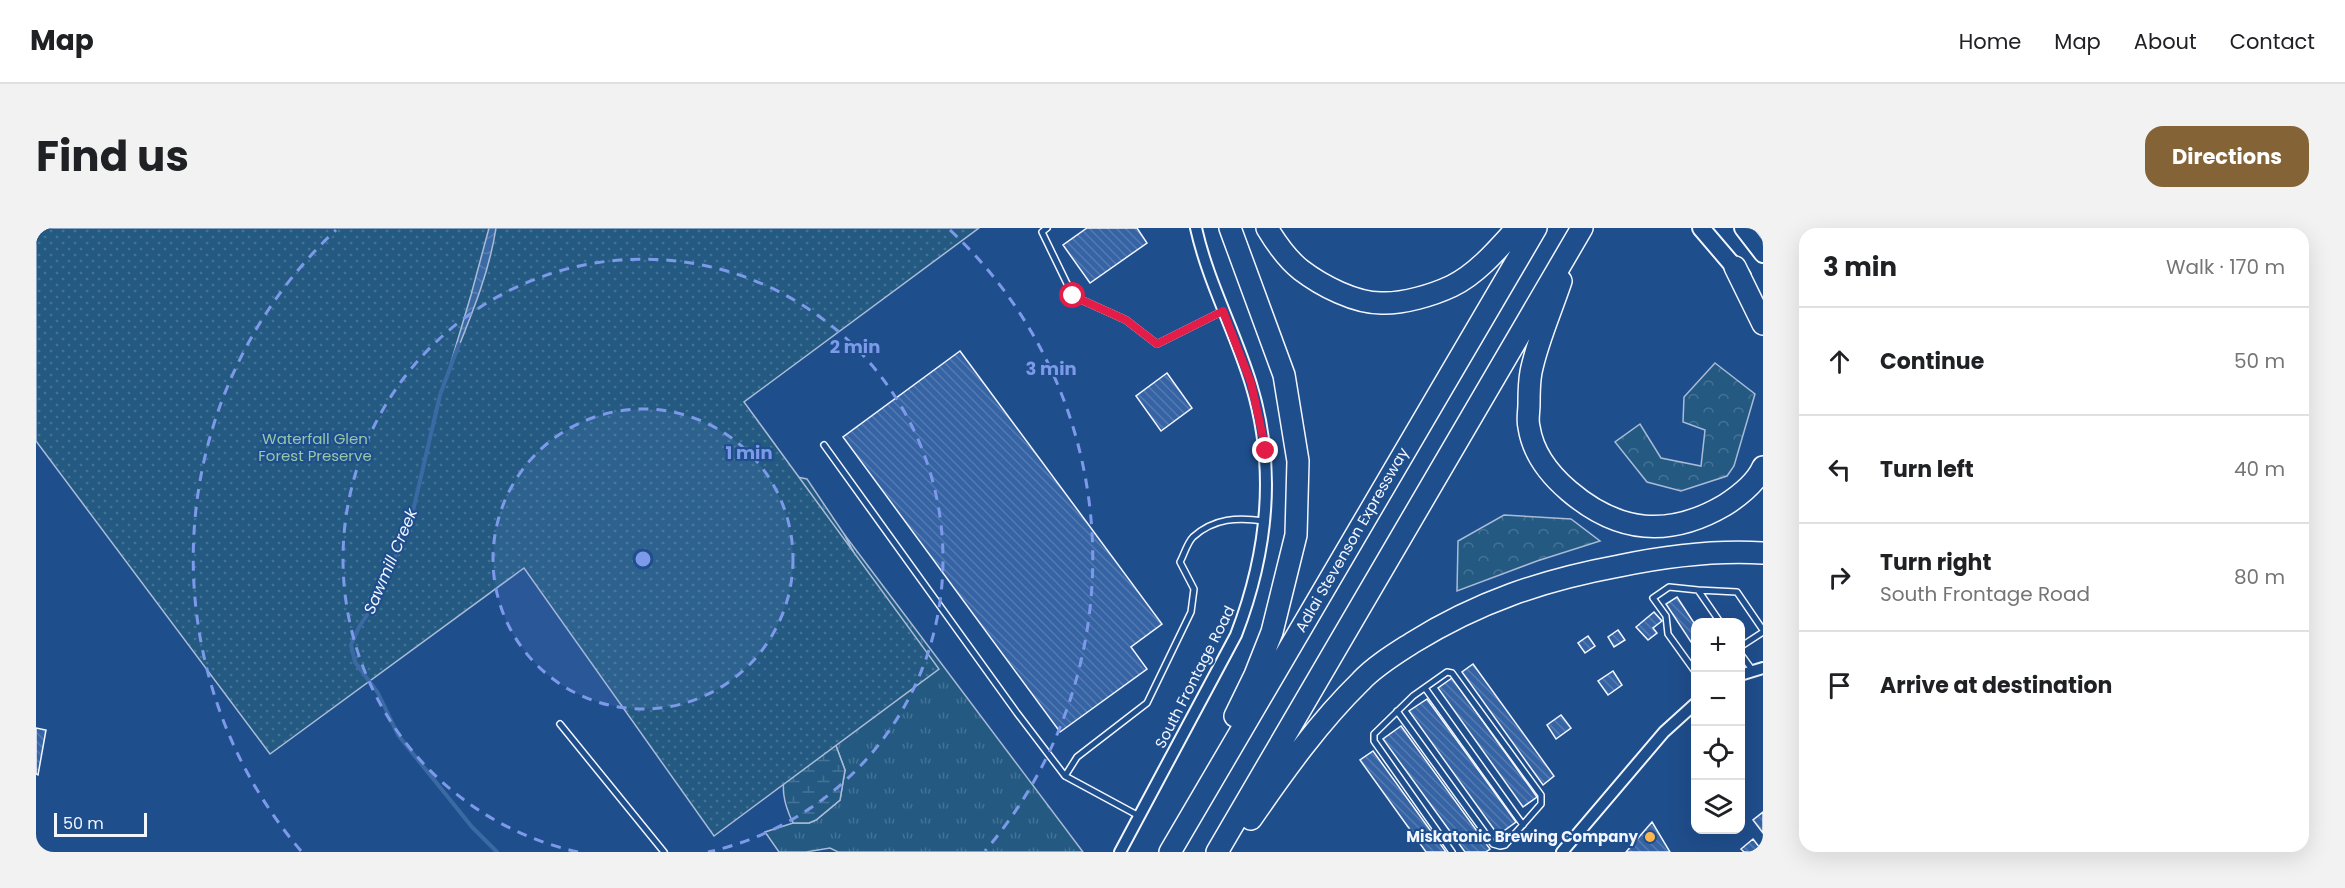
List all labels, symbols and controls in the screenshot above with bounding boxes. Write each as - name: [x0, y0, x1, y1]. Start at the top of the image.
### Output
- text: Map: [30, 21, 94, 60]
- text: Home: [1959, 27, 2021, 56]
- text: Map: [2054, 27, 2101, 56]
- text: About: [2134, 27, 2197, 56]
- text: Contact: [2230, 27, 2315, 56]
- button: Directions: [2145, 126, 2309, 187]
- text: Find us: [36, 127, 189, 186]
- text: 3 min: [1823, 249, 1897, 285]
- text: Walk · 170 m: [2166, 253, 2285, 281]
- route start: [1059, 282, 1085, 308]
- text: 2 min: [830, 334, 880, 359]
- icon: ahead: [1823, 345, 1856, 378]
- text: Continue: [1880, 346, 1984, 377]
- text: 50 m: [2234, 347, 2285, 375]
- text: 3 min: [1025, 356, 1077, 381]
- park label: Waterfall Glen Forest Preserve: [258, 428, 372, 466]
- route end: [1252, 437, 1278, 463]
- text: 1 min: [725, 440, 773, 465]
- street label: Adlai Stevenson Expressway: [1290, 443, 1413, 636]
- icon: left: [1823, 453, 1856, 486]
- text: Turn left: [1880, 454, 1974, 485]
- text: 40 m: [2234, 455, 2285, 483]
- water label: Sawmill Creek: [358, 504, 423, 618]
- text: Turn right: [1880, 547, 1991, 578]
- centre of rings: [633, 549, 653, 569]
- icon: right: [1823, 561, 1856, 594]
- text: 80 m: [2234, 563, 2285, 591]
- text: South Frontage Road: [1880, 580, 2090, 608]
- street label: South Frontage Road: [1149, 602, 1240, 752]
- map controls: [1691, 618, 1745, 834]
- button: +: [1691, 618, 1745, 672]
- icon: arrive: [1823, 669, 1856, 702]
- text: Arrive at destination: [1880, 670, 2112, 701]
- button: −: [1691, 672, 1745, 726]
- button: locate: [1691, 726, 1745, 780]
- button: layers: [1691, 780, 1745, 834]
- scale bar: [54, 810, 147, 838]
- text: 50 m: [63, 812, 104, 835]
- place label: Miskatonic Brewing Company: [1406, 826, 1639, 847]
- marker: Miskatonic Brewing Company: [1643, 830, 1657, 844]

